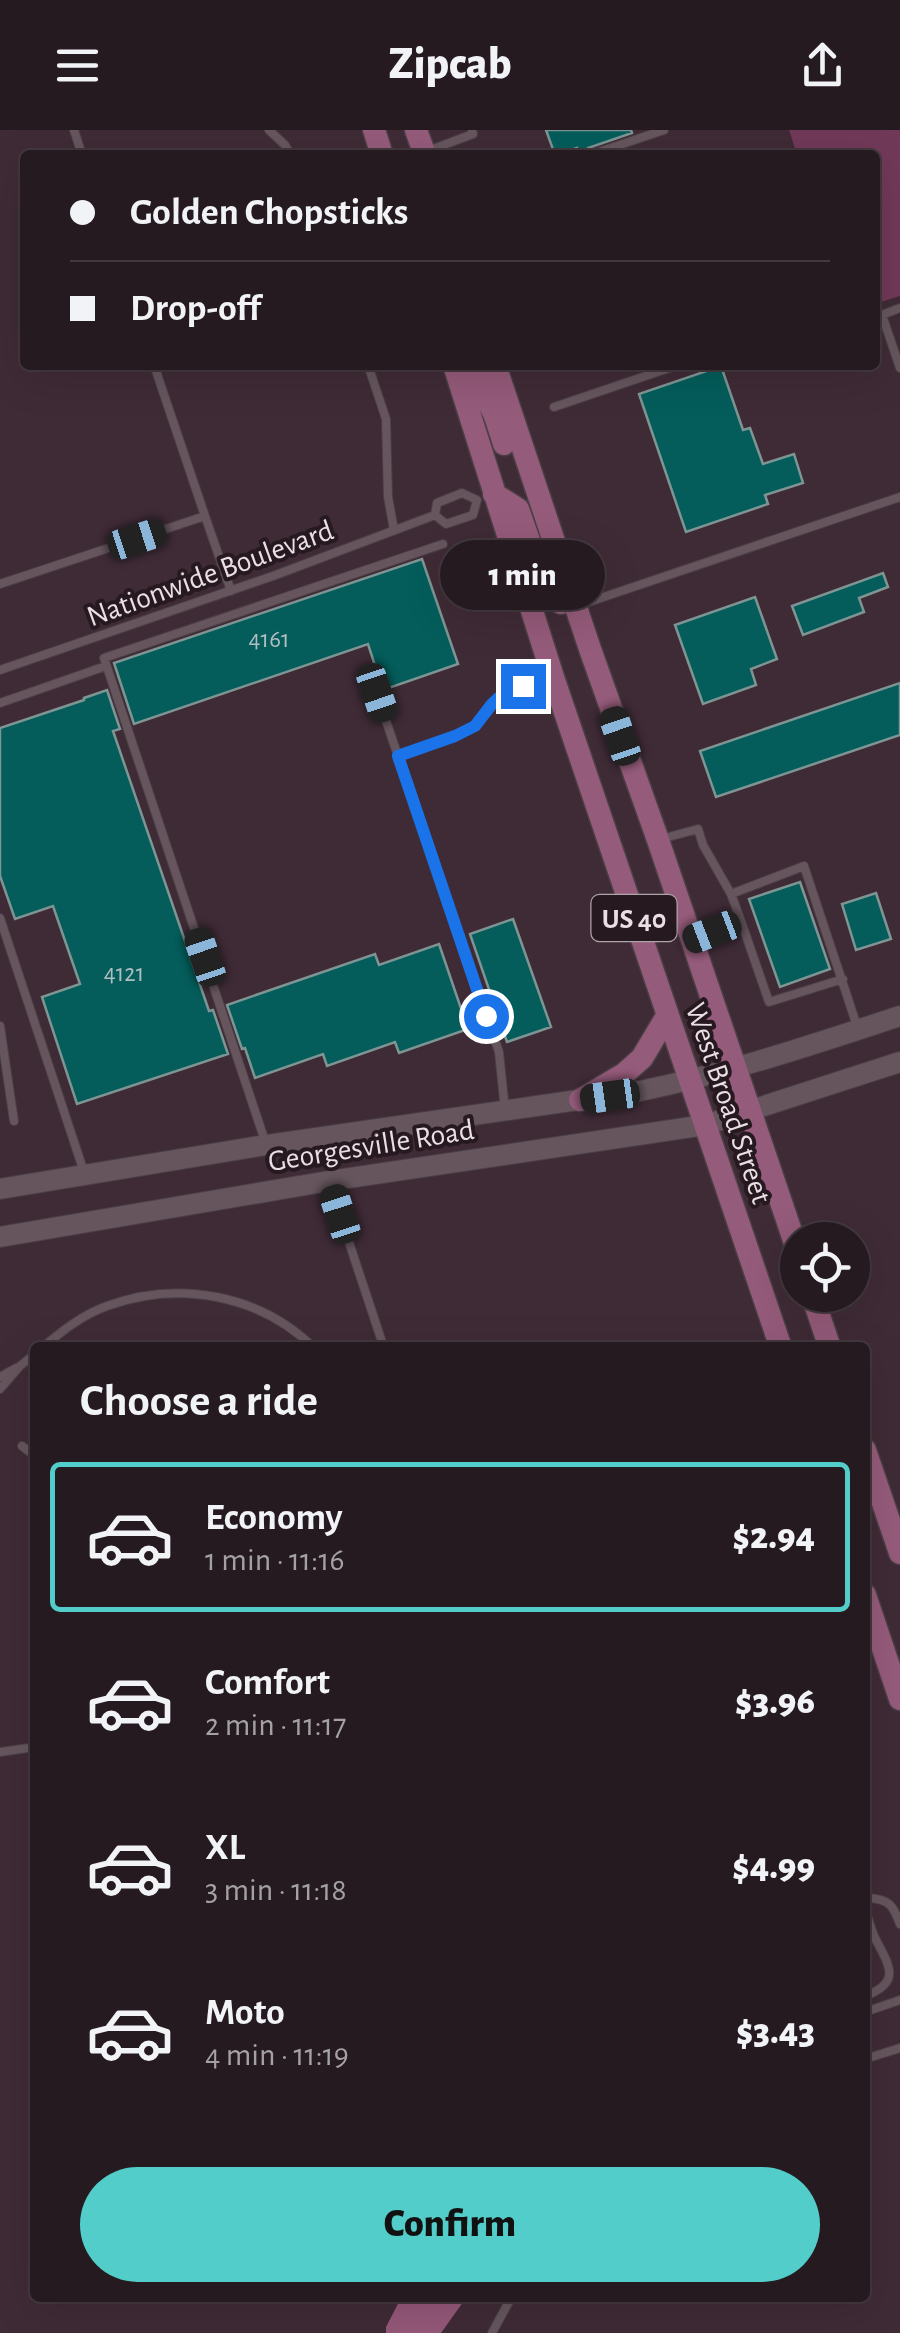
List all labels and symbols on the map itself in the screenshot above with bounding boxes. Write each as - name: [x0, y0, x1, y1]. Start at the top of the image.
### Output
- street label: Nationwide Boulevard: [83, 515, 338, 632]
- car: [104, 515, 170, 563]
- callout: 1 min: [440, 541, 606, 611]
- house number: 4161: [249, 627, 289, 652]
- car: [353, 660, 401, 726]
- route end: [501, 664, 546, 709]
- car: [596, 703, 644, 769]
- road number: US 40: [592, 895, 676, 941]
- car: [679, 907, 745, 957]
- car: [181, 924, 229, 990]
- house number: 4121: [104, 961, 144, 986]
- route start: [464, 994, 509, 1039]
- street label: West Broad Street: [680, 999, 777, 1208]
- car: [578, 1077, 642, 1115]
- street label: Georgesville Road: [266, 1115, 476, 1177]
- car: [316, 1181, 364, 1247]

